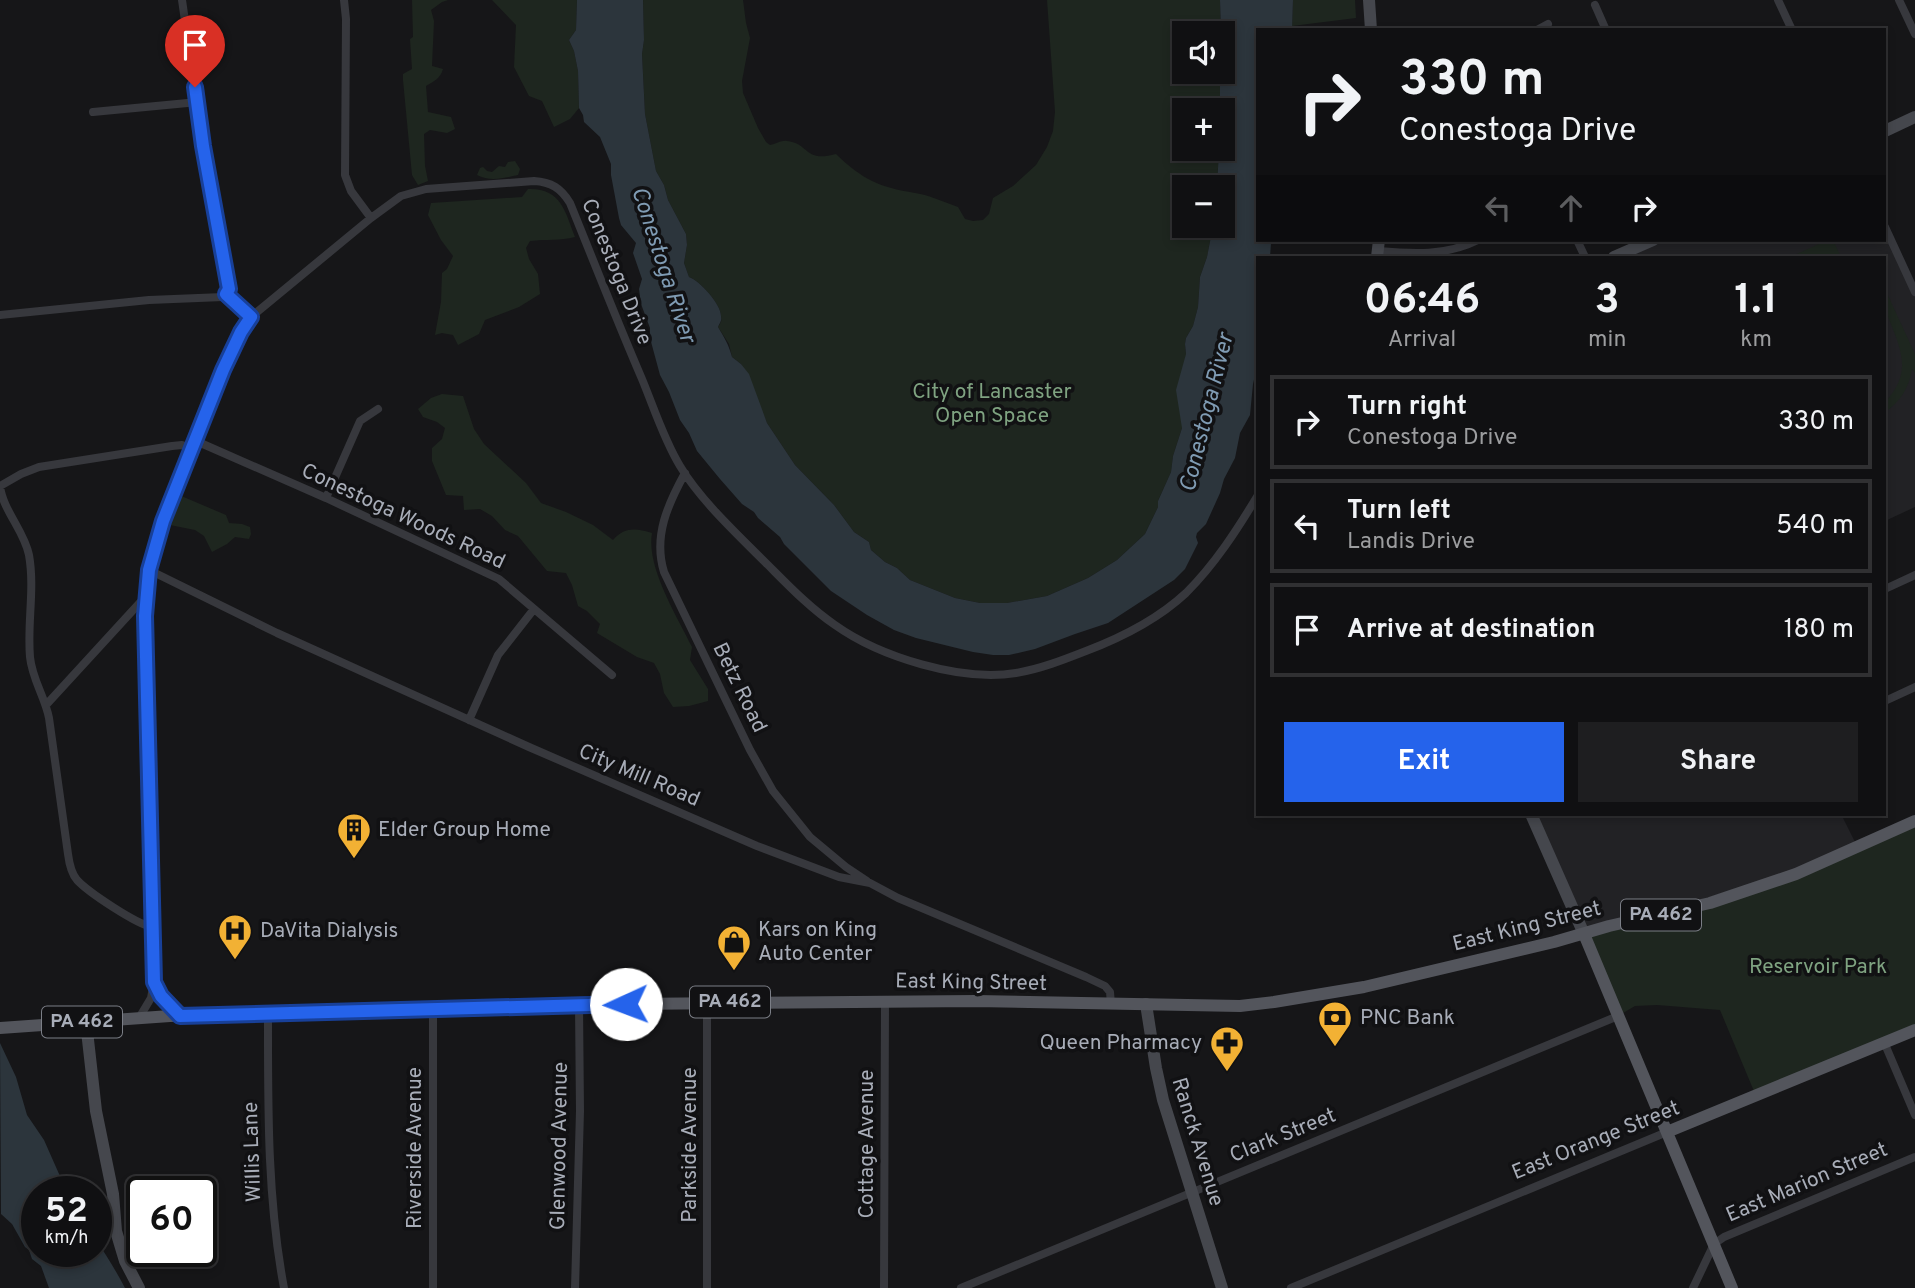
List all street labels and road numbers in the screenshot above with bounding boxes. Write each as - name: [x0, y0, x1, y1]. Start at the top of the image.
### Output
- street label: Conestoga Drive: [574, 195, 658, 349]
- street label: Conestoga Woods Road: [297, 458, 509, 576]
- street label: Betz Road: [706, 639, 772, 737]
- street label: City Mill Road: [574, 738, 704, 814]
- street label: East King Street: [1450, 896, 1604, 958]
- road number: PA 462: [1621, 900, 1701, 931]
- street label: East King Street: [895, 968, 1047, 998]
- road number: PA 462: [690, 986, 770, 1018]
- road number: PA 462: [42, 1006, 122, 1038]
- street label: Glenwood Avenue: [545, 1062, 575, 1230]
- street label: Riverside Avenue: [402, 1067, 429, 1229]
- street label: Parkside Avenue: [677, 1067, 704, 1223]
- street label: Cottage Avenue: [854, 1069, 881, 1219]
- street label: Ranck Avenue: [1165, 1074, 1229, 1210]
- street label: East Orange Street: [1508, 1095, 1684, 1187]
- street label: Willis Lane: [238, 1101, 268, 1203]
- street label: Clark Street: [1226, 1102, 1340, 1170]
- street label: East Marion Street: [1722, 1137, 1892, 1229]

